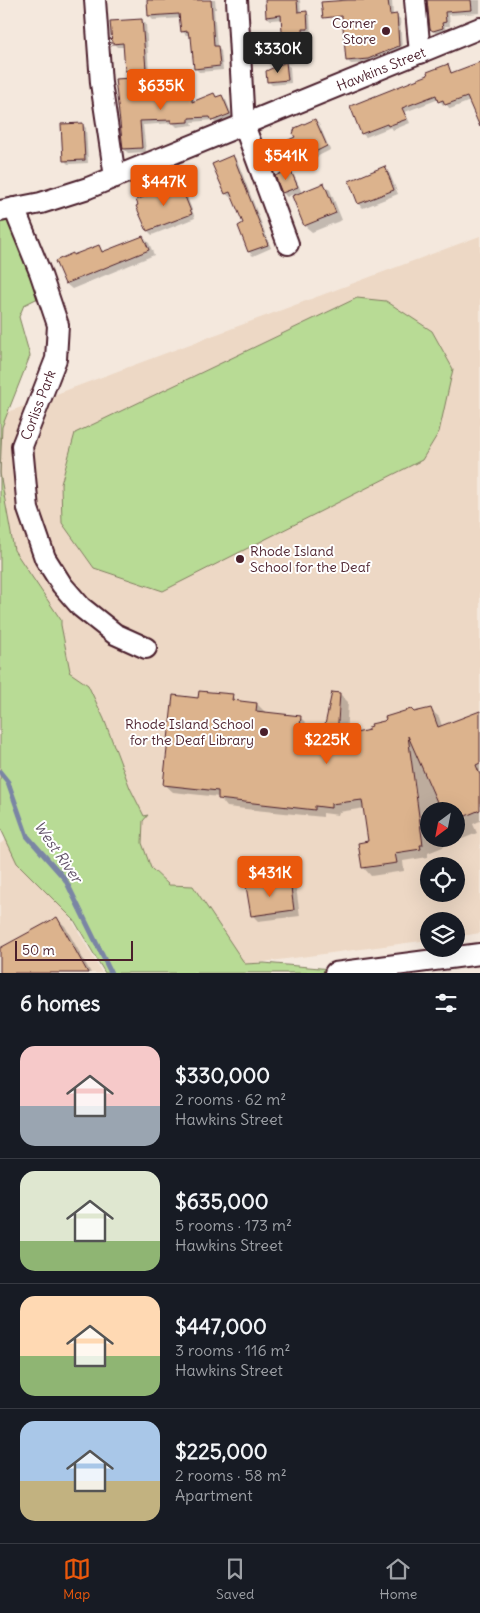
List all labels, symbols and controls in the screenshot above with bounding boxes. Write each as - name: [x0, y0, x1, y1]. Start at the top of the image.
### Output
- place label: Corner Store: [332, 14, 376, 48]
- marker: Corner Store: [380, 25, 392, 37]
- pin: $330K: [243, 32, 313, 74]
- text: $330K: [254, 38, 302, 58]
- street label: Hawkins Street: [334, 43, 428, 95]
- pin: $635K: [126, 68, 196, 111]
- text: $635K: [138, 75, 184, 95]
- pin: $541K: [251, 138, 321, 181]
- text: $541K: [264, 145, 308, 165]
- pin: $447K: [129, 164, 199, 207]
- text: $447K: [142, 171, 186, 191]
- street label: Corliss Park: [16, 367, 60, 443]
- place label: Rhode Island School for the Deaf: [250, 542, 371, 576]
- marker: Rhode Island School for the Deaf: [234, 553, 246, 565]
- place label: Rhode Island School for the Deaf Library: [125, 715, 254, 749]
- pin: $225K: [292, 722, 362, 765]
- marker: Rhode Island School for the Deaf Library: [258, 726, 270, 738]
- text: $225K: [304, 729, 350, 749]
- north arrow: [420, 802, 465, 848]
- map controls: [420, 802, 465, 957]
- water label: West River: [30, 817, 88, 888]
- pin: $431K: [235, 856, 305, 898]
- button: locate: [420, 857, 465, 902]
- text: $431K: [248, 862, 292, 882]
- button: layers: [420, 912, 465, 957]
- scale bar: [15, 938, 132, 961]
- text: 50 m: [22, 941, 55, 959]
- icon: filters: [432, 989, 460, 1017]
- text: 6 homes: [20, 990, 100, 1017]
- text: $330,000: [175, 1062, 270, 1089]
- icon: home: [60, 1066, 120, 1126]
- text: 2 rooms · 62 m²: [175, 1089, 286, 1109]
- text: Hawkins Street: [175, 1109, 283, 1129]
- text: $635,000: [175, 1188, 269, 1215]
- icon: home: [60, 1191, 120, 1251]
- text: 5 rooms · 173 m²: [175, 1215, 292, 1235]
- text: Hawkins Street: [175, 1235, 283, 1255]
- text: $447,000: [175, 1313, 267, 1340]
- icon: home: [60, 1316, 120, 1376]
- text: 3 rooms · 116 m²: [175, 1340, 291, 1360]
- text: Hawkins Street: [175, 1360, 283, 1380]
- text: $225,000: [175, 1438, 268, 1465]
- icon: home: [60, 1441, 120, 1501]
- text: 2 rooms · 58 m²: [175, 1465, 287, 1485]
- text: Apartment: [175, 1485, 253, 1505]
- tab: Map: [63, 1555, 91, 1603]
- tab: Saved: [216, 1555, 254, 1603]
- tab: Home: [380, 1555, 417, 1603]

